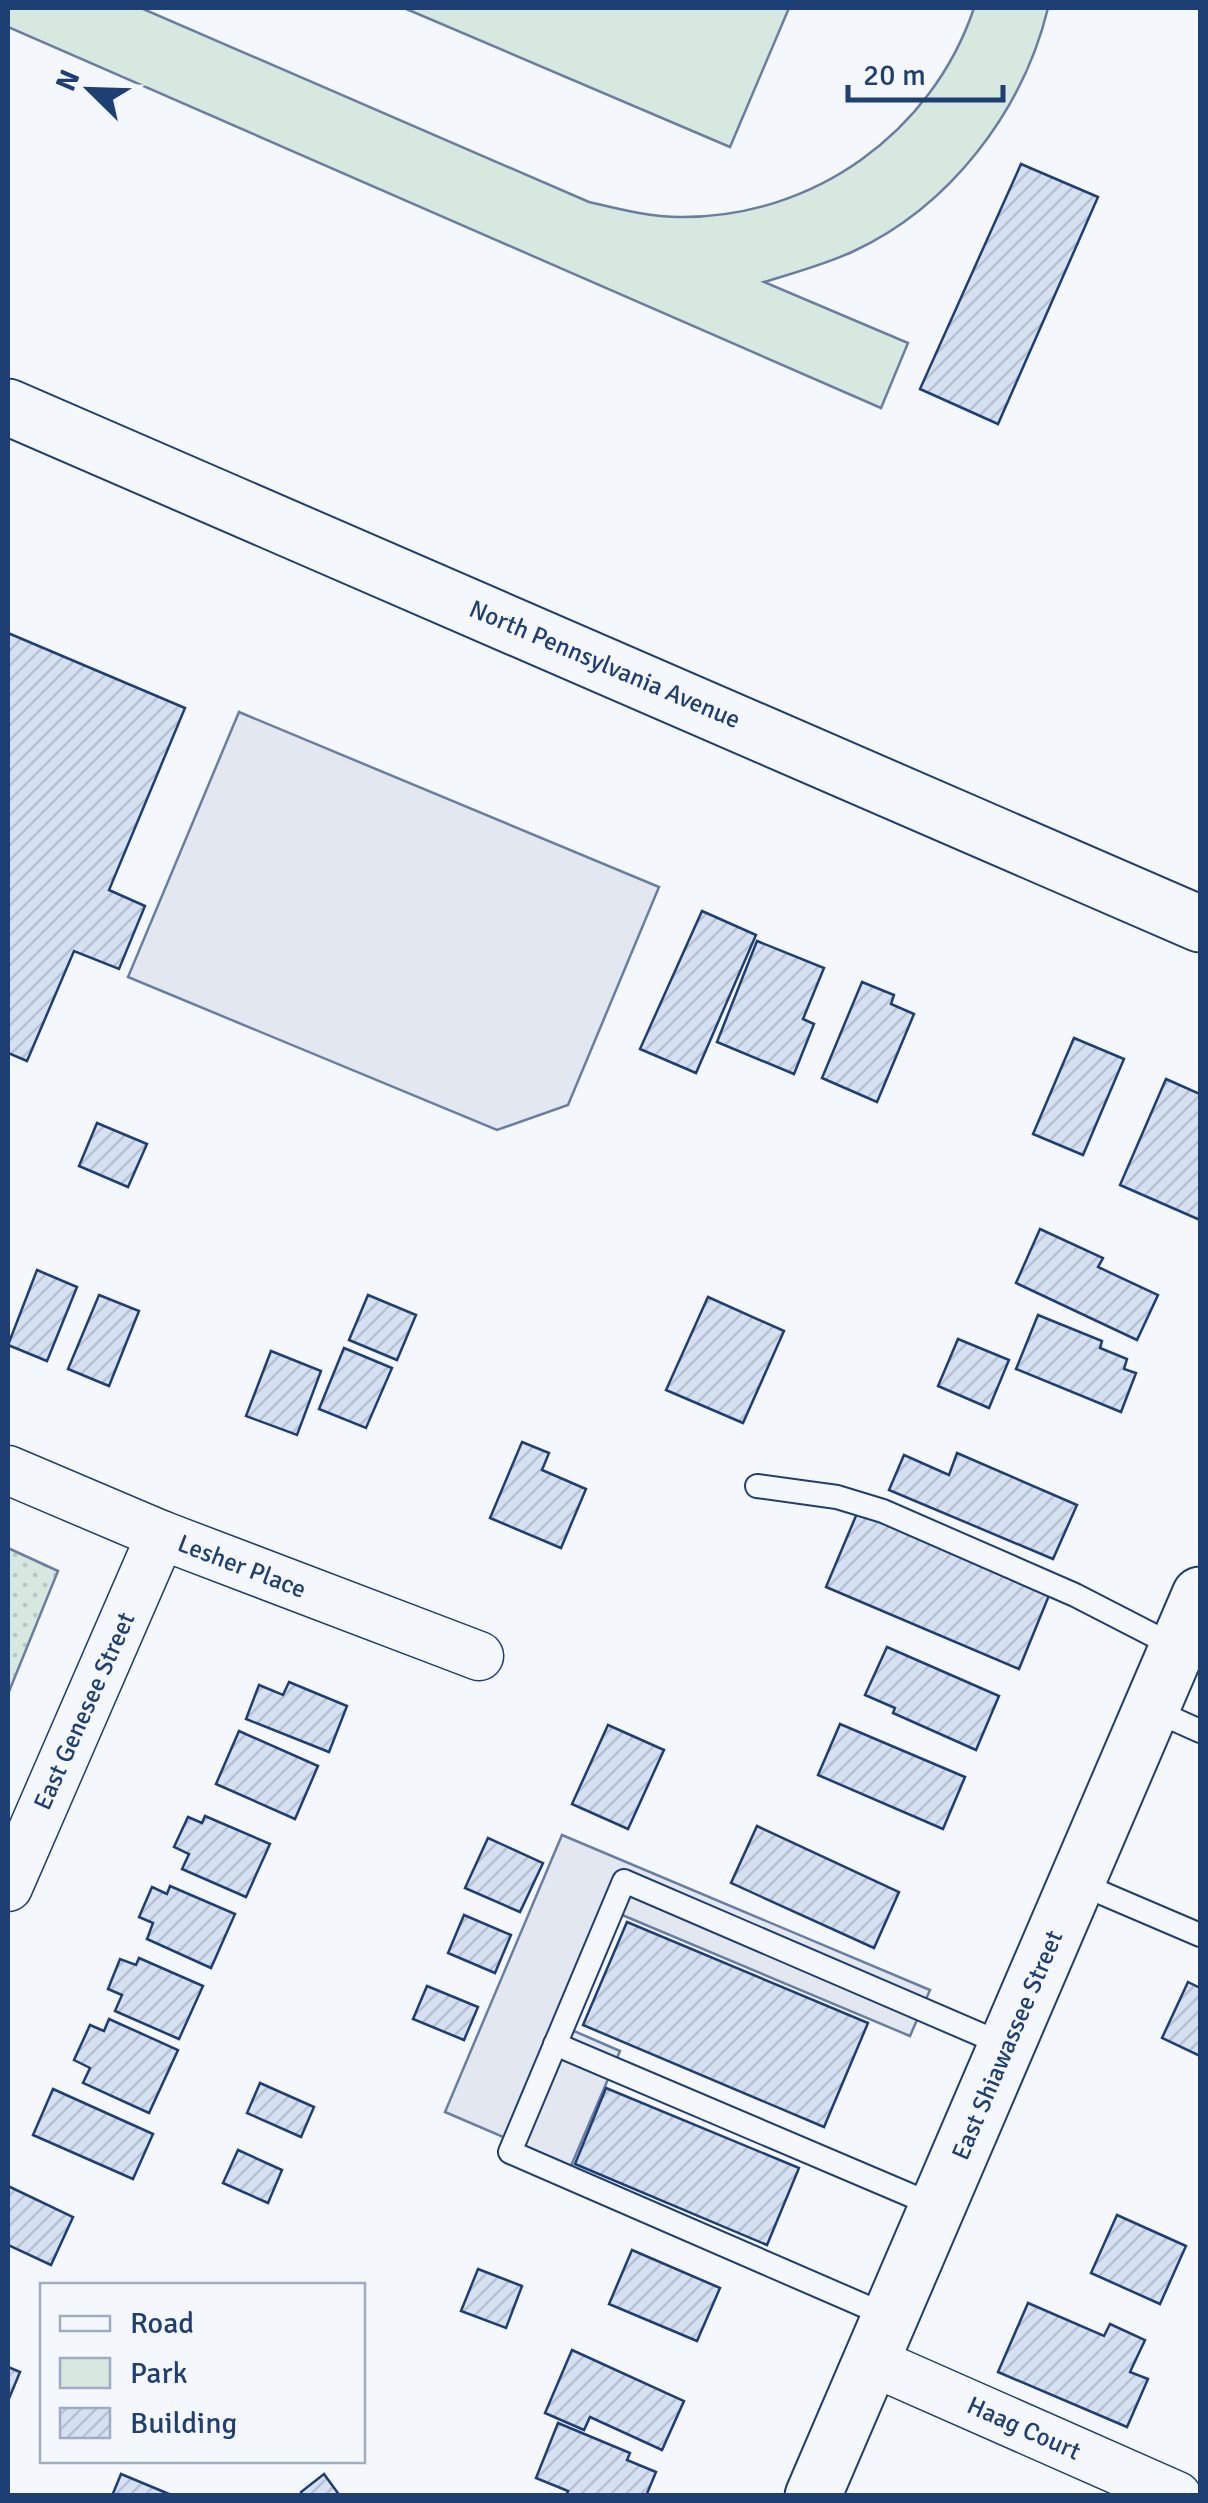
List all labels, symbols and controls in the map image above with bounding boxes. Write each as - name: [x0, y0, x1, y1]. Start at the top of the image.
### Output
- north arrow: [40, 40, 140, 140]
- scale bar: [848, 40, 1003, 102]
- text: 20 m: [863, 57, 926, 94]
- text: N: [48, 65, 87, 96]
- street label: North Pennsylvania Avenue: [465, 593, 745, 735]
- street label: Lesher Place: [173, 1527, 311, 1605]
- street label: East Genesee Street: [26, 1607, 142, 1815]
- street label: East Shiawassee Street: [945, 1925, 1070, 2165]
- legend: [40, 2283, 365, 2463]
- text: Road: [130, 2305, 194, 2342]
- text: Park: [130, 2355, 188, 2392]
- street label: Haag Court: [962, 2389, 1086, 2467]
- text: Building: [130, 2405, 237, 2442]

